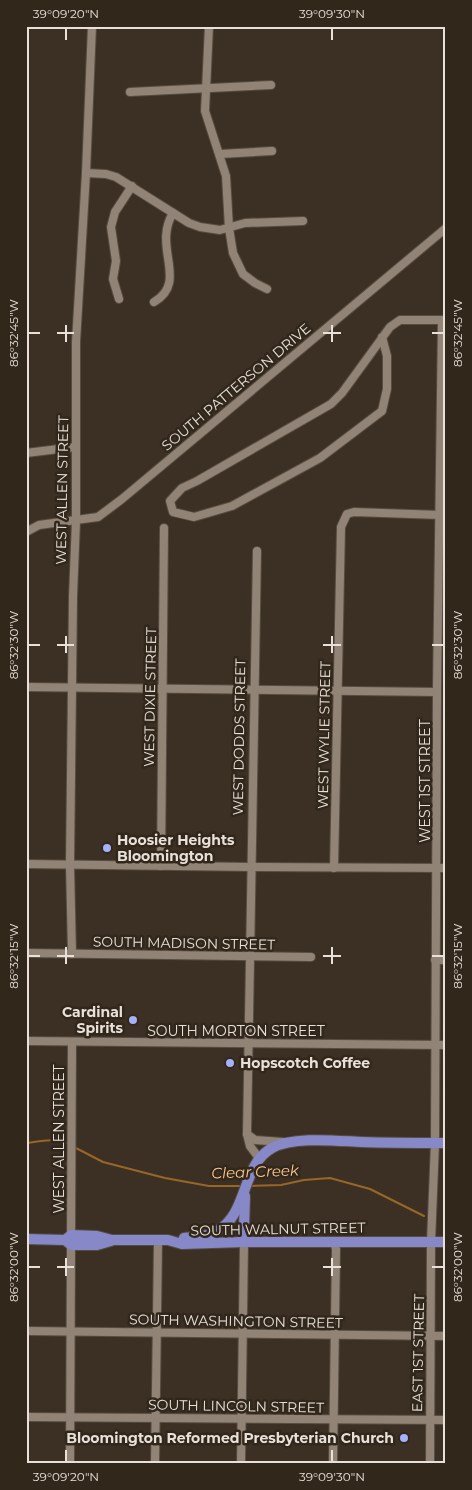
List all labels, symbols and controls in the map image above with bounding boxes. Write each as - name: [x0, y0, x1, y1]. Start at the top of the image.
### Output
- text: 39°09'20"N: [33, 6, 99, 21]
- text: 39°09'30"N: [299, 6, 365, 21]
- text: 86°32'45"W: [6, 299, 21, 367]
- text: 86°32'45"W: [450, 299, 465, 367]
- street label: SOUTH PATTERSON DRIVE: [158, 319, 314, 455]
- street label: WEST ALLEN STREET: [52, 415, 72, 565]
- text: 86°32'30"W: [6, 611, 21, 679]
- text: 86°32'30"W: [450, 611, 465, 679]
- street label: WEST DIXIE STREET: [140, 627, 160, 767]
- street label: WEST DODDS STREET: [229, 658, 249, 816]
- street label: WEST WYLIE STREET: [314, 661, 334, 809]
- street label: WEST 1ST STREET: [416, 719, 434, 843]
- place label: Hoosier Heights Bloomington: [117, 831, 235, 865]
- marker: Hoosier Heights Bloomington: [101, 842, 113, 854]
- text: 86°32'15"W: [6, 923, 21, 989]
- text: 86°32'15"W: [450, 923, 465, 989]
- street label: SOUTH MADISON STREET: [93, 932, 275, 954]
- place label: Cardinal Spirits: [62, 1003, 124, 1037]
- marker: Cardinal Spirits: [127, 1014, 139, 1026]
- street label: SOUTH MORTON STREET: [147, 1022, 325, 1040]
- place label: Hopscotch Coffee: [240, 1054, 370, 1072]
- marker: Hopscotch Coffee: [224, 1057, 236, 1069]
- street label: WEST ALLEN STREET: [50, 1064, 68, 1214]
- water label: Clear Creek: [211, 1160, 300, 1183]
- street label: SOUTH WALNUT STREET: [190, 1218, 366, 1240]
- text: 86°32'00"W: [6, 1232, 21, 1302]
- text: 86°32'00"W: [450, 1232, 465, 1302]
- street label: EAST 1ST STREET: [408, 1294, 428, 1412]
- street label: SOUTH WASHINGTON STREET: [129, 1310, 343, 1332]
- street label: SOUTH LINCOLN STREET: [148, 1395, 324, 1417]
- place label: Bloomington Reformed Presbyterian Church: [66, 1429, 394, 1447]
- marker: Bloomington Reformed Presbyterian Church: [398, 1432, 410, 1444]
- text: 39°09'20"N: [33, 1469, 99, 1484]
- text: 39°09'30"N: [299, 1469, 365, 1484]

